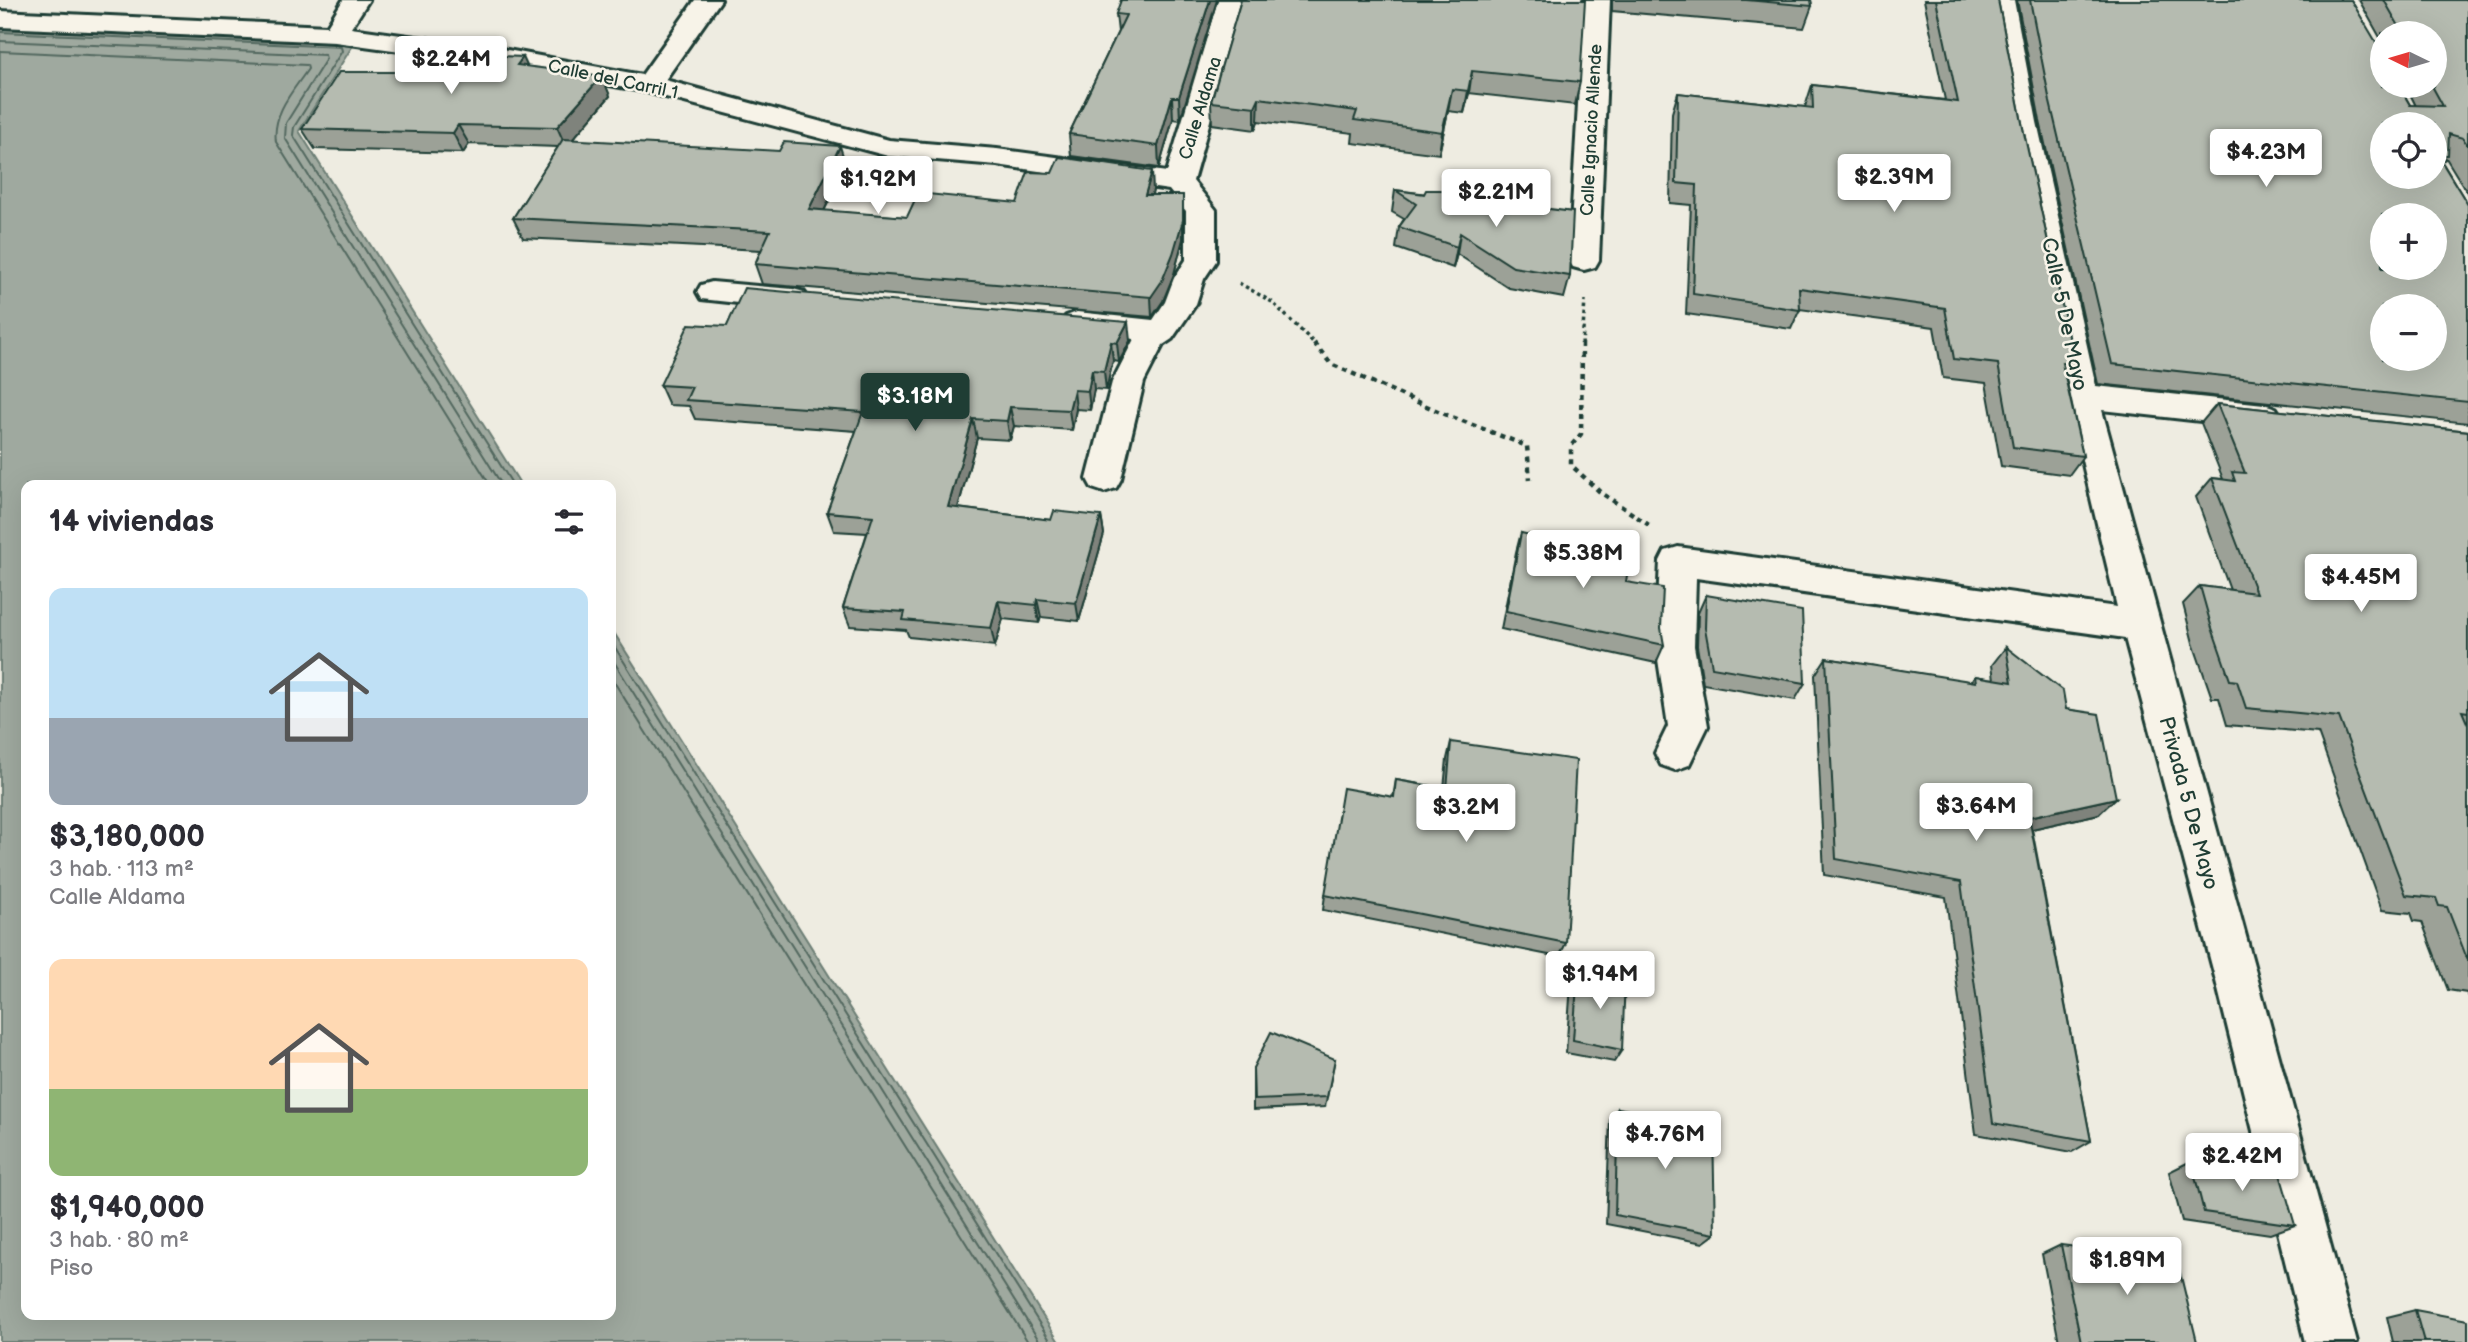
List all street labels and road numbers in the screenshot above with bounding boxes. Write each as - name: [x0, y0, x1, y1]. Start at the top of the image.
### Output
- street label: Calle Ignacio Allende: [1577, 43, 1607, 217]
- street label: Calle Aldama: [1175, 54, 1226, 162]
- street label: Calle del Carril 1: [546, 55, 680, 104]
- street label: Calle 5 De Mayo: [2036, 235, 2093, 393]
- street label: Privada 5 De Mayo: [2153, 714, 2224, 892]

